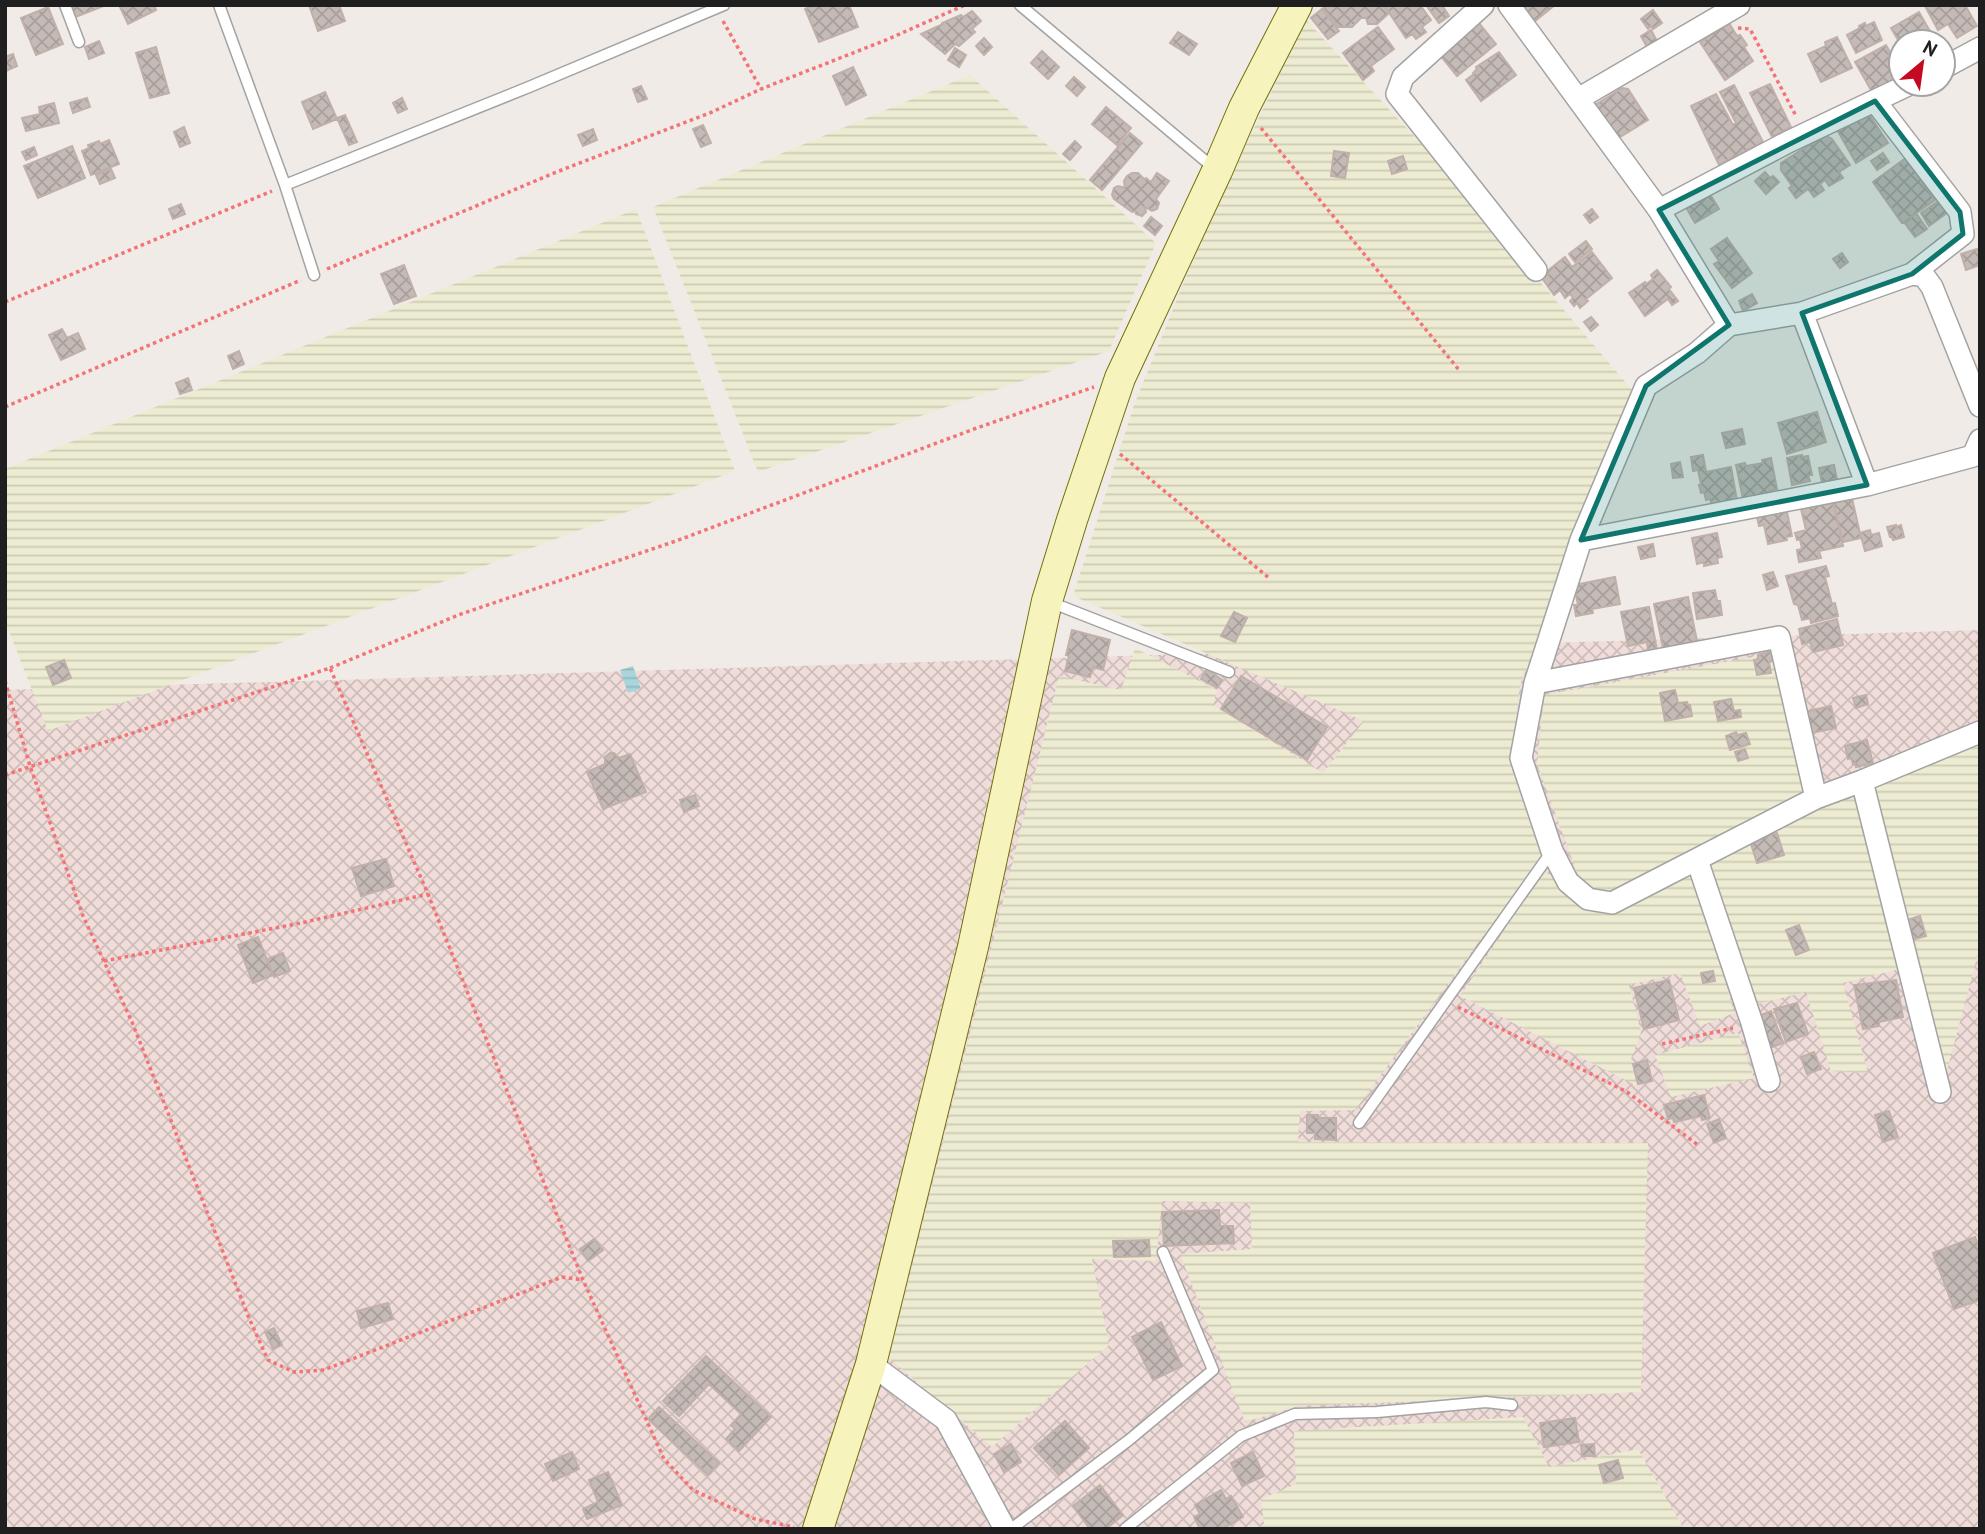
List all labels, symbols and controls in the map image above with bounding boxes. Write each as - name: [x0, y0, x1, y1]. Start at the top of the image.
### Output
- north arrow: [1887, 28, 1957, 98]
- text: N: [1919, 35, 1942, 62]

